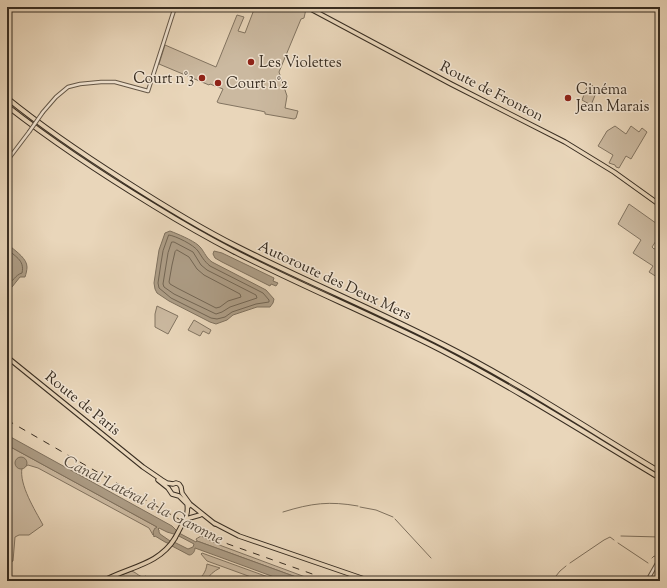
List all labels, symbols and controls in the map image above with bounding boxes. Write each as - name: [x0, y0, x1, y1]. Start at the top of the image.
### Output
- place label: Les Violettes: [259, 53, 342, 74]
- marker: Les Violettes: [246, 57, 256, 67]
- street label: Route de Fronton: [436, 57, 547, 128]
- place label: Court n°3: [133, 69, 194, 90]
- marker: Court n°3: [197, 73, 207, 83]
- place label: Court n°2: [226, 74, 288, 95]
- marker: Court n°2: [213, 78, 223, 88]
- place label: Cinéma Jean Marais: [575, 80, 650, 118]
- marker: Cinéma Jean Marais: [563, 93, 573, 103]
- street label: Autoroute des Deux Mers: [254, 237, 414, 326]
- street label: Route de Paris: [40, 367, 124, 441]
- water label: Canal Latéral à la Garonne: [59, 451, 227, 552]

